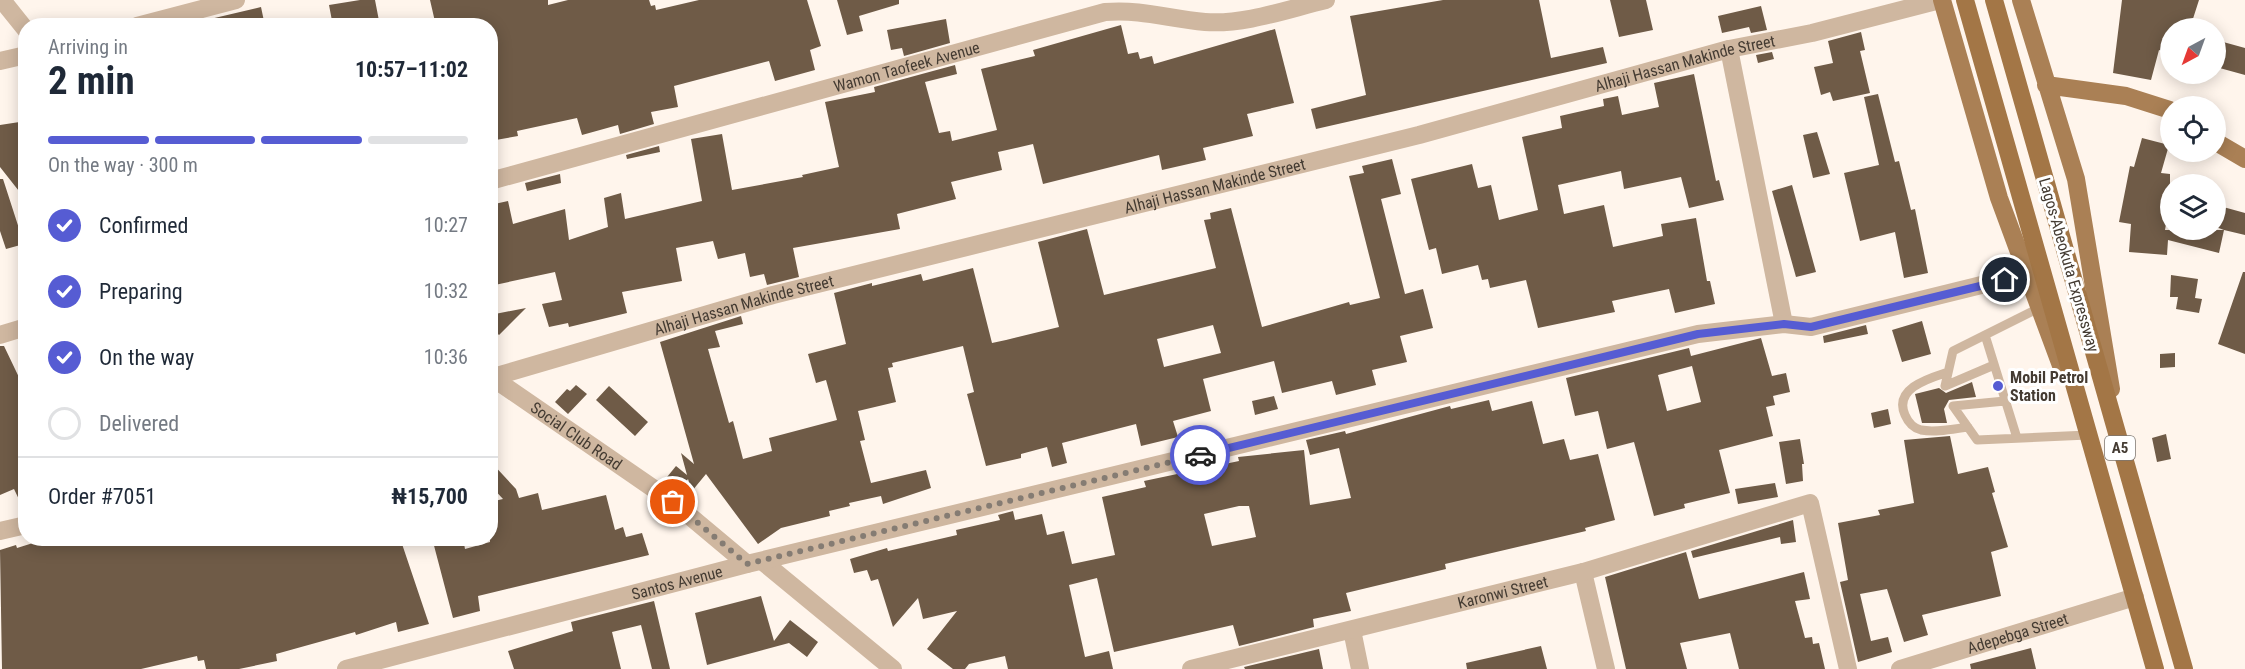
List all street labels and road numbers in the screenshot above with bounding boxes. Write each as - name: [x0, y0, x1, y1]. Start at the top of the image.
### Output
- street label: Alhaji Hassan Makinde Street: [1593, 31, 1777, 95]
- street label: Wamon Taofeek Avenue: [831, 37, 982, 96]
- street label: Alhaji Hassan Makinde Street: [1122, 154, 1307, 217]
- street label: Lagos-Abeokuta Expressway: [2035, 176, 2103, 355]
- street label: Alhaji Hassan Makinde Street: [652, 271, 836, 339]
- street label: Social Club Road: [527, 397, 626, 474]
- road number: A5: [2105, 436, 2135, 460]
- street label: Santos Avenue: [629, 561, 724, 603]
- street label: Karonwi Street: [1456, 572, 1550, 612]
- street label: Adepebga Street: [1965, 608, 2071, 657]

